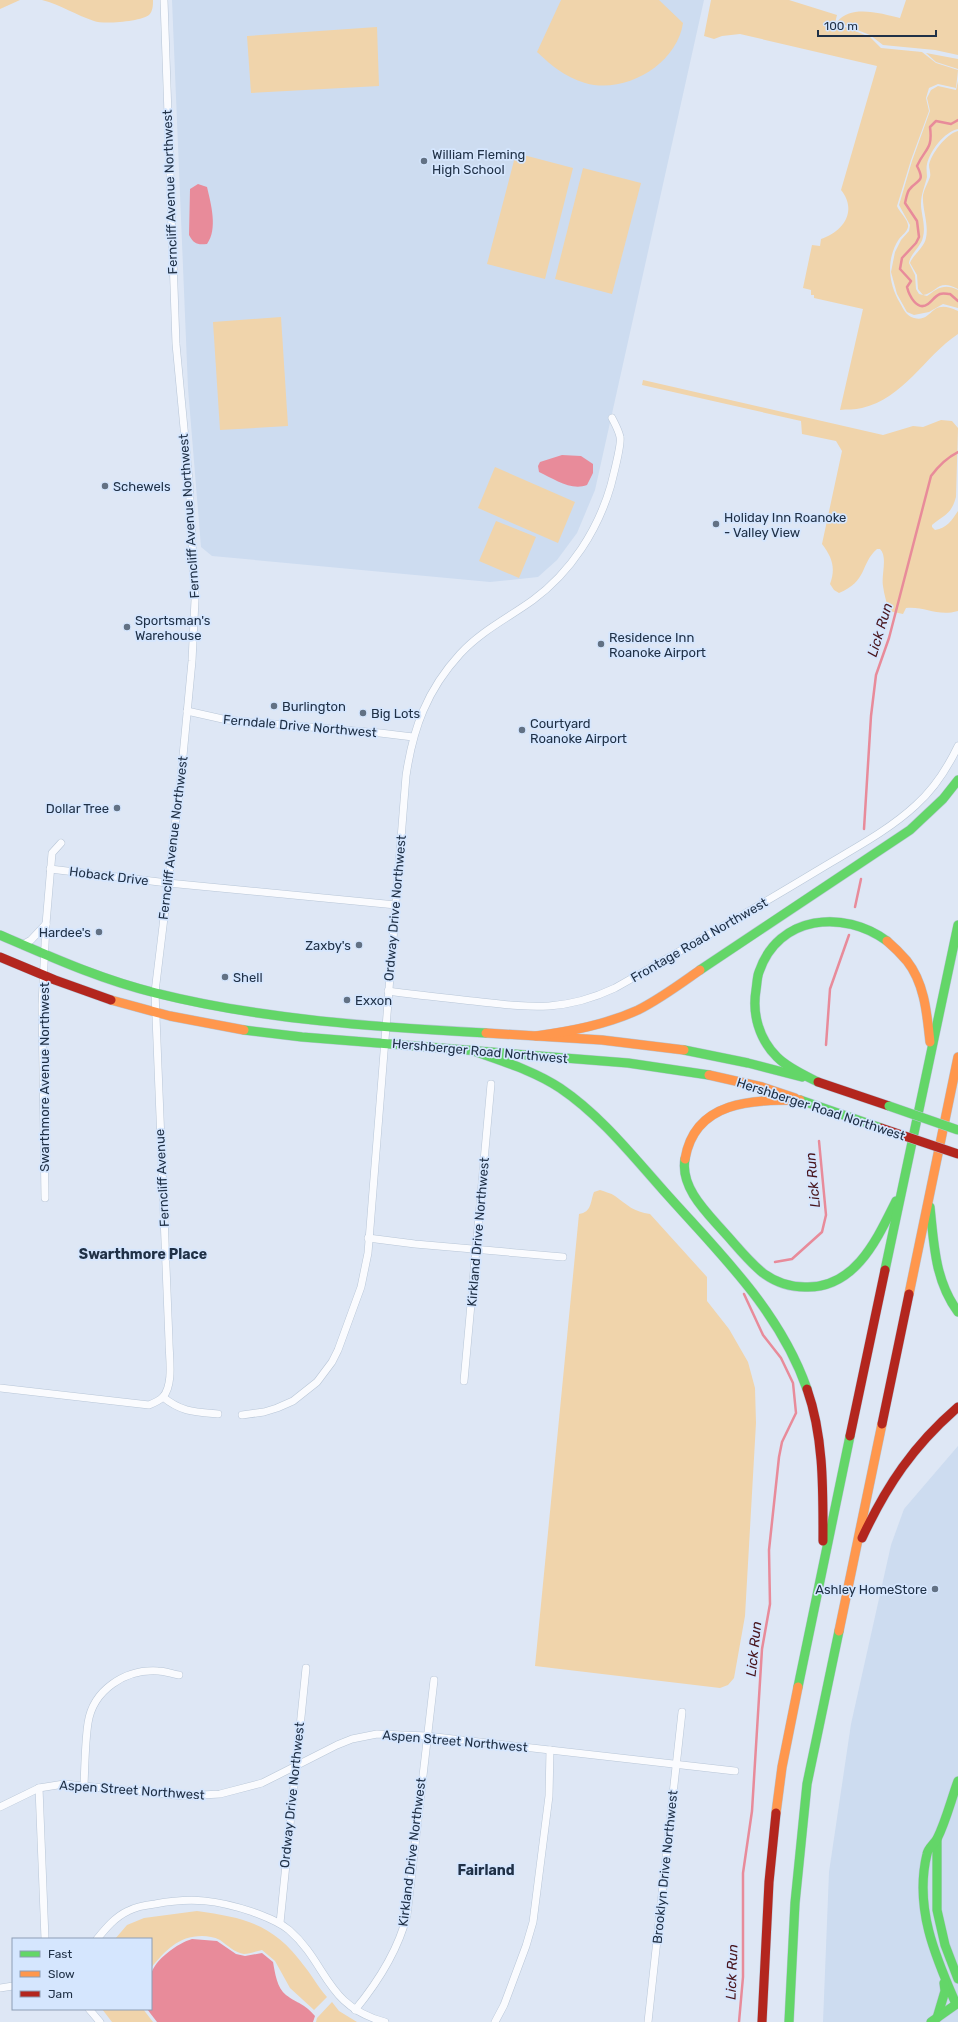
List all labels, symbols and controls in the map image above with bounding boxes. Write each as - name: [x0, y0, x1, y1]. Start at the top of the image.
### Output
- scale bar: [818, 12, 936, 38]
- text: 100 m: [824, 19, 858, 33]
- street label: Ferncliff Avenue Northwest: [160, 109, 180, 275]
- place label: William Fleming High School: [432, 147, 525, 178]
- marker: William Fleming High School: [419, 156, 429, 166]
- street label: Ferncliff Avenue Northwest: [176, 433, 202, 599]
- place label: Schewels: [113, 479, 171, 494]
- marker: Schewels: [100, 481, 110, 491]
- place label: Holiday Inn Roanoke - Valley View: [724, 510, 846, 540]
- marker: Holiday Inn Roanoke - Valley View: [711, 519, 721, 529]
- water label: Lick Run: [864, 601, 896, 659]
- place label: Sportsman's Warehouse: [135, 613, 211, 643]
- marker: Sportsman's Warehouse: [122, 622, 132, 632]
- place label: Residence Inn Roanoke Airport: [609, 630, 706, 660]
- marker: Residence Inn Roanoke Airport: [596, 639, 606, 649]
- place label: Burlington: [282, 699, 346, 715]
- marker: Burlington: [269, 701, 279, 711]
- place label: Big Lots: [371, 706, 420, 722]
- marker: Big Lots: [358, 708, 368, 718]
- street label: Ferndale Drive Northwest: [223, 712, 377, 740]
- place label: Courtyard Roanoke Airport: [530, 716, 627, 746]
- marker: Courtyard Roanoke Airport: [517, 725, 527, 735]
- street label: Ferncliff Avenue Northwest: [156, 755, 190, 921]
- place label: Dollar Tree: [46, 801, 109, 816]
- marker: Dollar Tree: [112, 803, 122, 813]
- street label: Ordway Drive Northwest: [381, 834, 409, 982]
- street label: Hoback Drive: [68, 864, 150, 888]
- street label: Frontage Road Northwest: [628, 895, 771, 986]
- place label: Hardee's: [39, 925, 91, 940]
- marker: Hardee's: [94, 927, 104, 937]
- place label: Zaxby's: [305, 938, 351, 953]
- marker: Zaxby's: [354, 940, 364, 950]
- place label: Shell: [233, 970, 263, 985]
- marker: Shell: [220, 972, 230, 982]
- street label: Swarthmore Avenue Northwest: [37, 982, 52, 1172]
- place label: Exxon: [355, 993, 392, 1008]
- marker: Exxon: [342, 995, 352, 1005]
- street label: Hershberger Road Northwest: [391, 1036, 568, 1067]
- street label: Hershberger Road Northwest: [735, 1075, 907, 1144]
- street label: Ferncliff Avenue: [152, 1129, 172, 1227]
- water label: Lick Run: [802, 1152, 824, 1208]
- street label: Kirkland Drive Northwest: [464, 1157, 492, 1307]
- district label: Swarthmore Place: [79, 1246, 207, 1263]
- place label: Ashley HomeStore: [815, 1582, 927, 1597]
- marker: Ashley HomeStore: [930, 1584, 940, 1594]
- water label: Lick Run: [743, 1620, 765, 1678]
- street label: Ordway Drive Northwest: [277, 1721, 307, 1869]
- street label: Aspen Street Northwest: [382, 1727, 528, 1755]
- street label: Aspen Street Northwest: [59, 1777, 205, 1803]
- street label: Kirkland Drive Northwest: [395, 1777, 429, 1927]
- street label: Brooklyn Drive Northwest: [649, 1789, 681, 1945]
- district label: Fairland: [457, 1862, 515, 1879]
- legend: [12, 1938, 152, 2010]
- water label: Lick Run: [723, 1944, 741, 2000]
- text: Fast: [48, 1947, 72, 1961]
- text: Slow: [48, 1967, 75, 1981]
- text: Jam: [48, 1987, 73, 2001]

